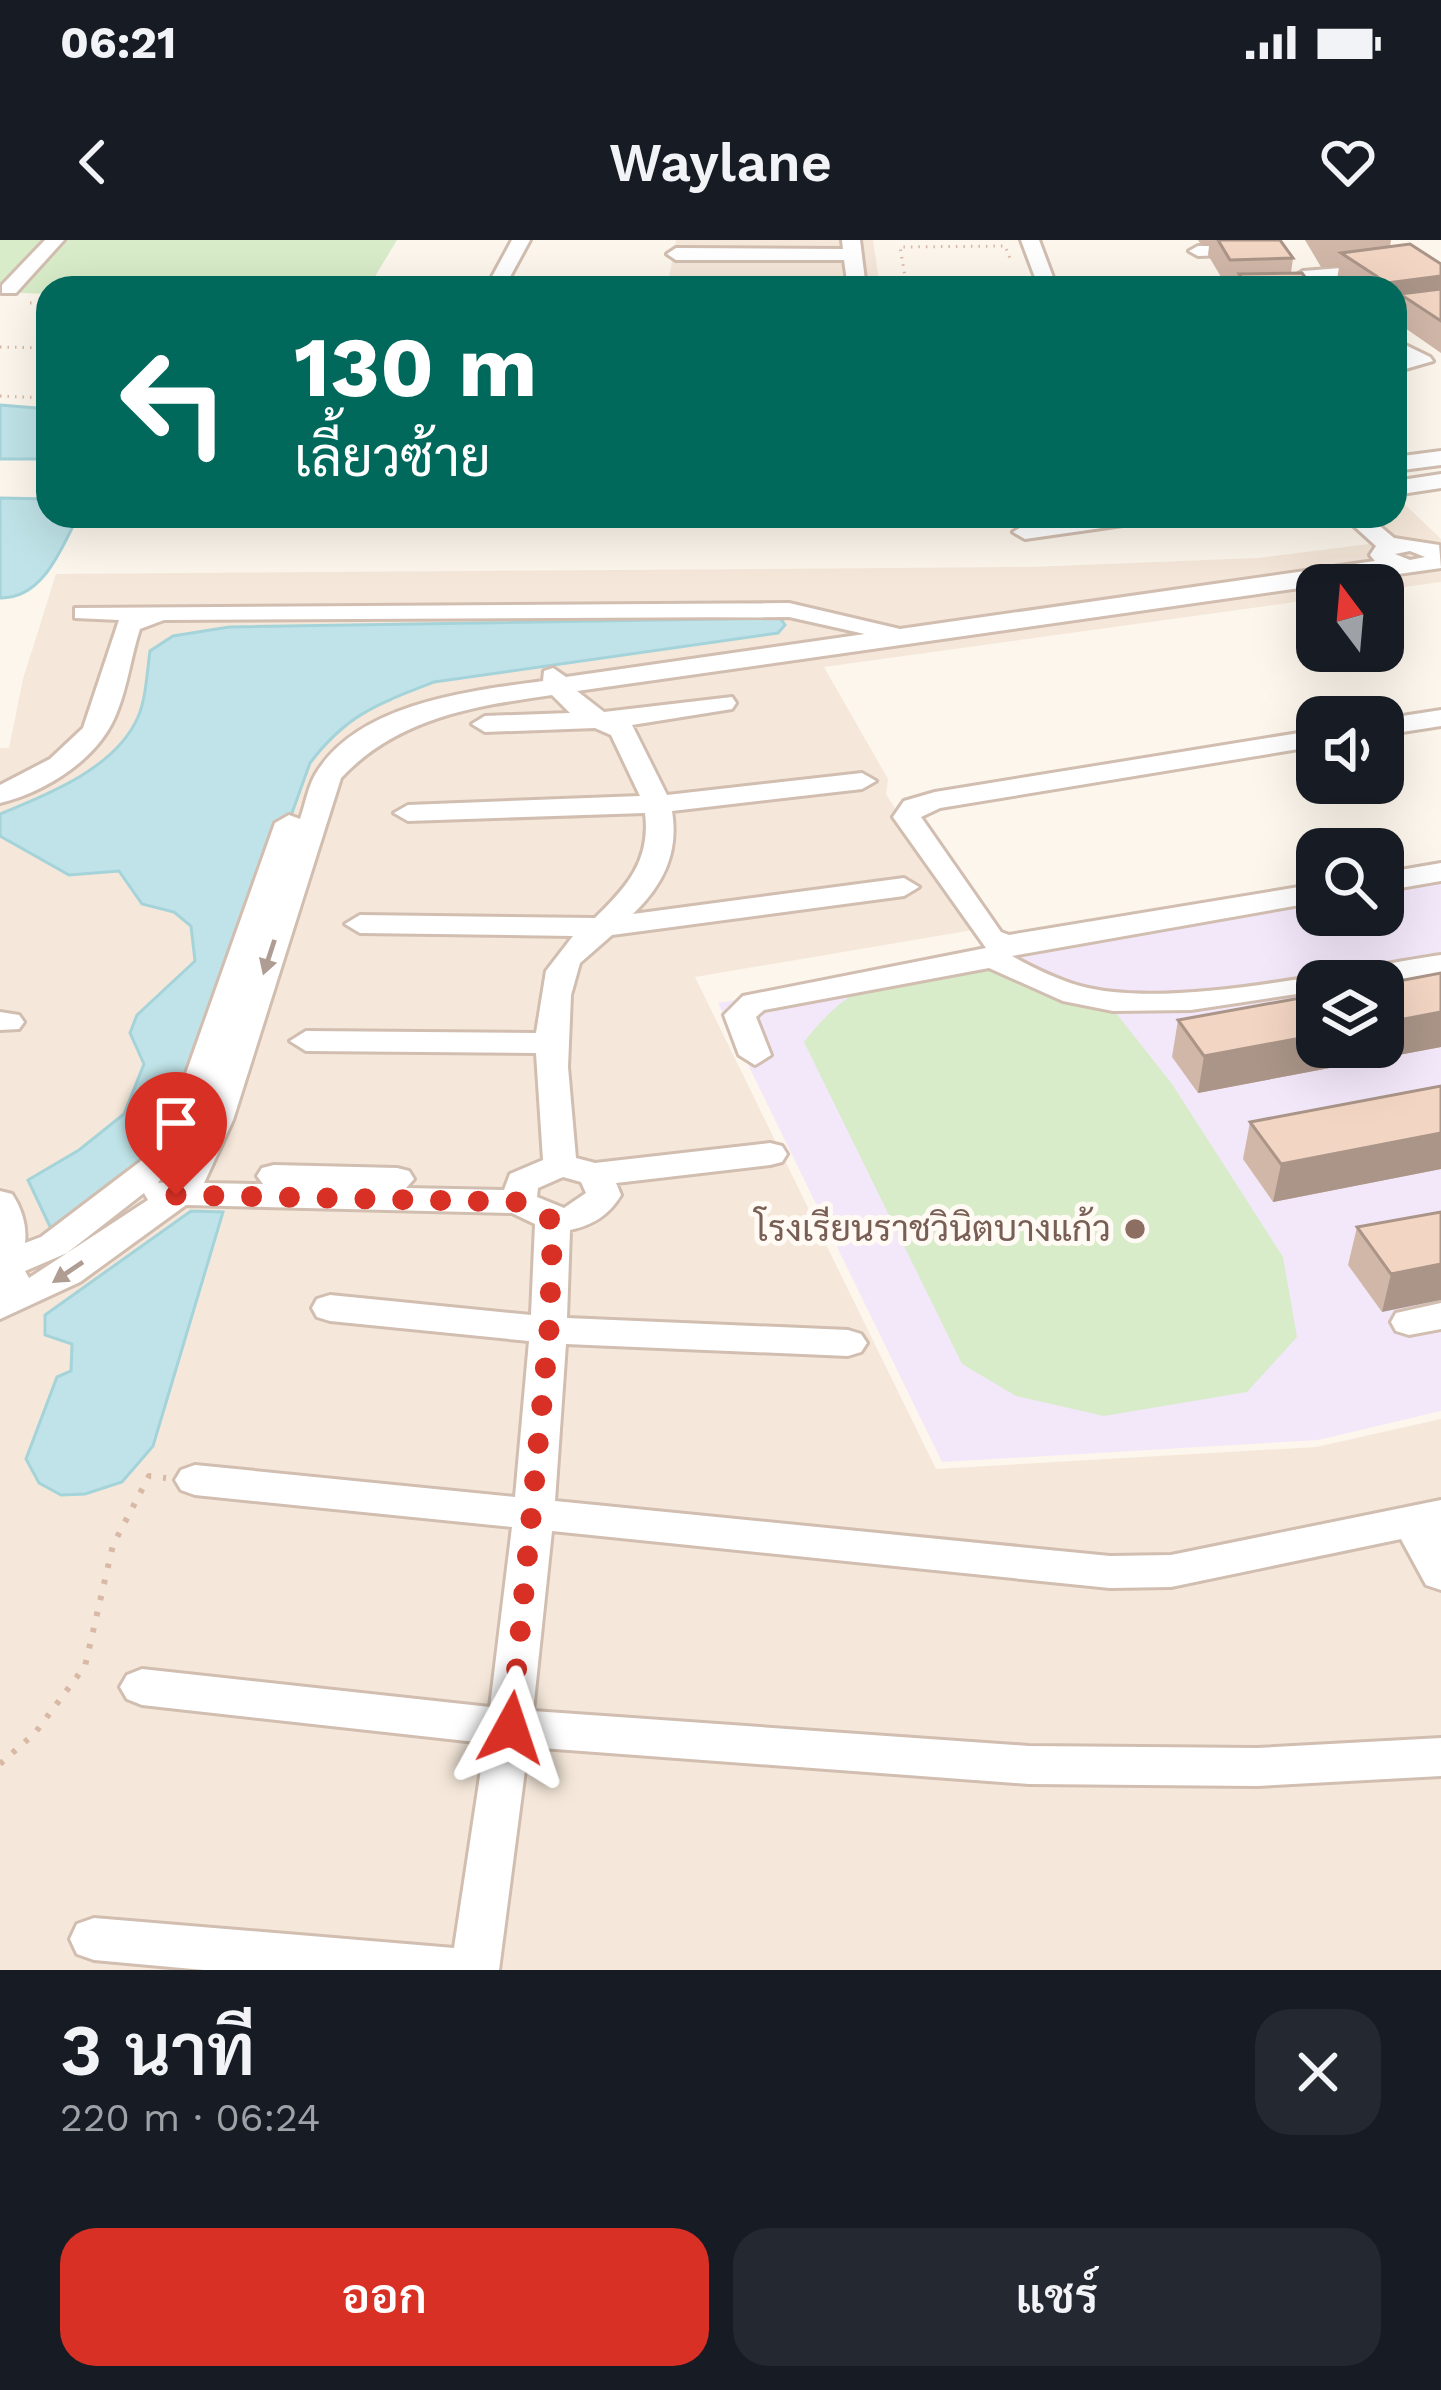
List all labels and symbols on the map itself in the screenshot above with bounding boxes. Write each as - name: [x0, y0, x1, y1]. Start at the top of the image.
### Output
- north arrow: [1296, 564, 1404, 672]
- one-way arrow: [258, 939, 277, 976]
- pin: [125, 1072, 227, 1195]
- place label: โรงเรียนราชวินิตบางแก้ว: [753, 1206, 1111, 1250]
- marker: โรงเรียนราชวินิตบางแก้ว: [1122, 1216, 1148, 1242]
- one-way arrow: [51, 1260, 84, 1283]
- position arrow: [448, 1665, 574, 1791]

